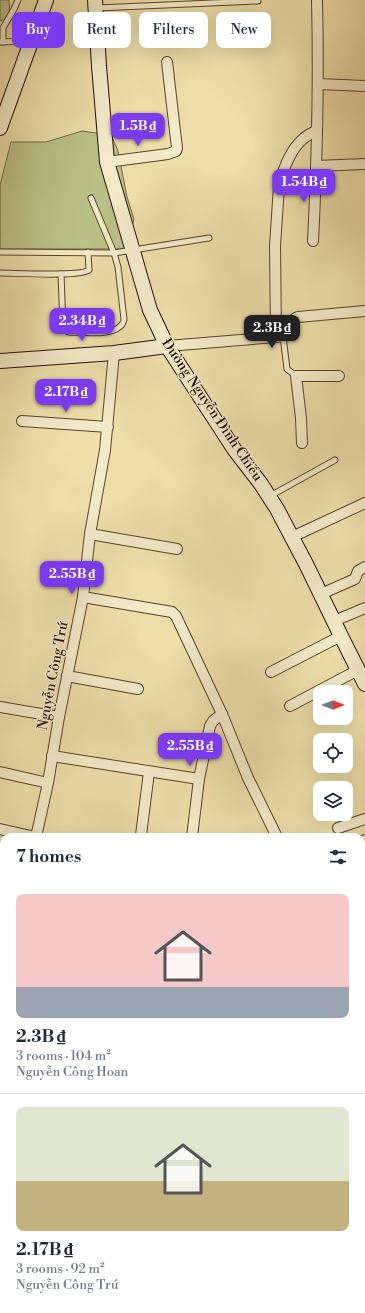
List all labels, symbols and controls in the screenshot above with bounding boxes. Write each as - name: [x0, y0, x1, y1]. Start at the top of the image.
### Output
- chip: Buy: [12, 12, 65, 48]
- chip: Rent: [73, 12, 131, 48]
- chip: Filters: [139, 12, 208, 48]
- chip: New: [216, 12, 271, 48]
- pin: 1.5B ₫: [105, 113, 171, 147]
- text: 1.5B ₫: [120, 118, 156, 134]
- pin: 1.54B ₫: [267, 169, 341, 203]
- text: 1.54B ₫: [281, 174, 327, 190]
- pin: 2.34B ₫: [45, 308, 119, 342]
- text: 2.34B ₫: [59, 313, 105, 329]
- pin: 2.3B ₫: [239, 315, 305, 349]
- text: 2.3B ₫: [253, 320, 291, 336]
- street label: Đường Nguyễn Đình Chiểu: [157, 335, 267, 485]
- pin: 2.17B ₫: [29, 379, 103, 413]
- text: 2.17B ₫: [44, 384, 88, 400]
- pin: 2.55B ₫: [35, 561, 109, 595]
- text: 2.55B ₫: [49, 566, 95, 582]
- street label: Nguyễn Công Trứ: [34, 619, 73, 732]
- north arrow: [313, 685, 353, 725]
- map controls: [313, 685, 353, 821]
- pin: 2.55B ₫: [153, 733, 227, 767]
- button: locate: [313, 733, 353, 773]
- text: 2.55B ₫: [167, 738, 213, 754]
- button: layers: [313, 781, 353, 821]
- text: 7 homes: [16, 846, 81, 868]
- icon: filters: [327, 846, 349, 868]
- icon: home: [147, 920, 219, 992]
- text: 2.3B ₫: [16, 1026, 66, 1048]
- text: 3 rooms · 104 m²: [16, 1048, 111, 1064]
- text: Nguyễn Công Hoan: [16, 1064, 128, 1080]
- icon: home: [147, 1133, 219, 1205]
- text: 2.17B ₫: [16, 1239, 73, 1261]
- text: 3 rooms · 92 m²: [16, 1261, 104, 1277]
- text: Nguyễn Công Trứ: [16, 1277, 118, 1293]

